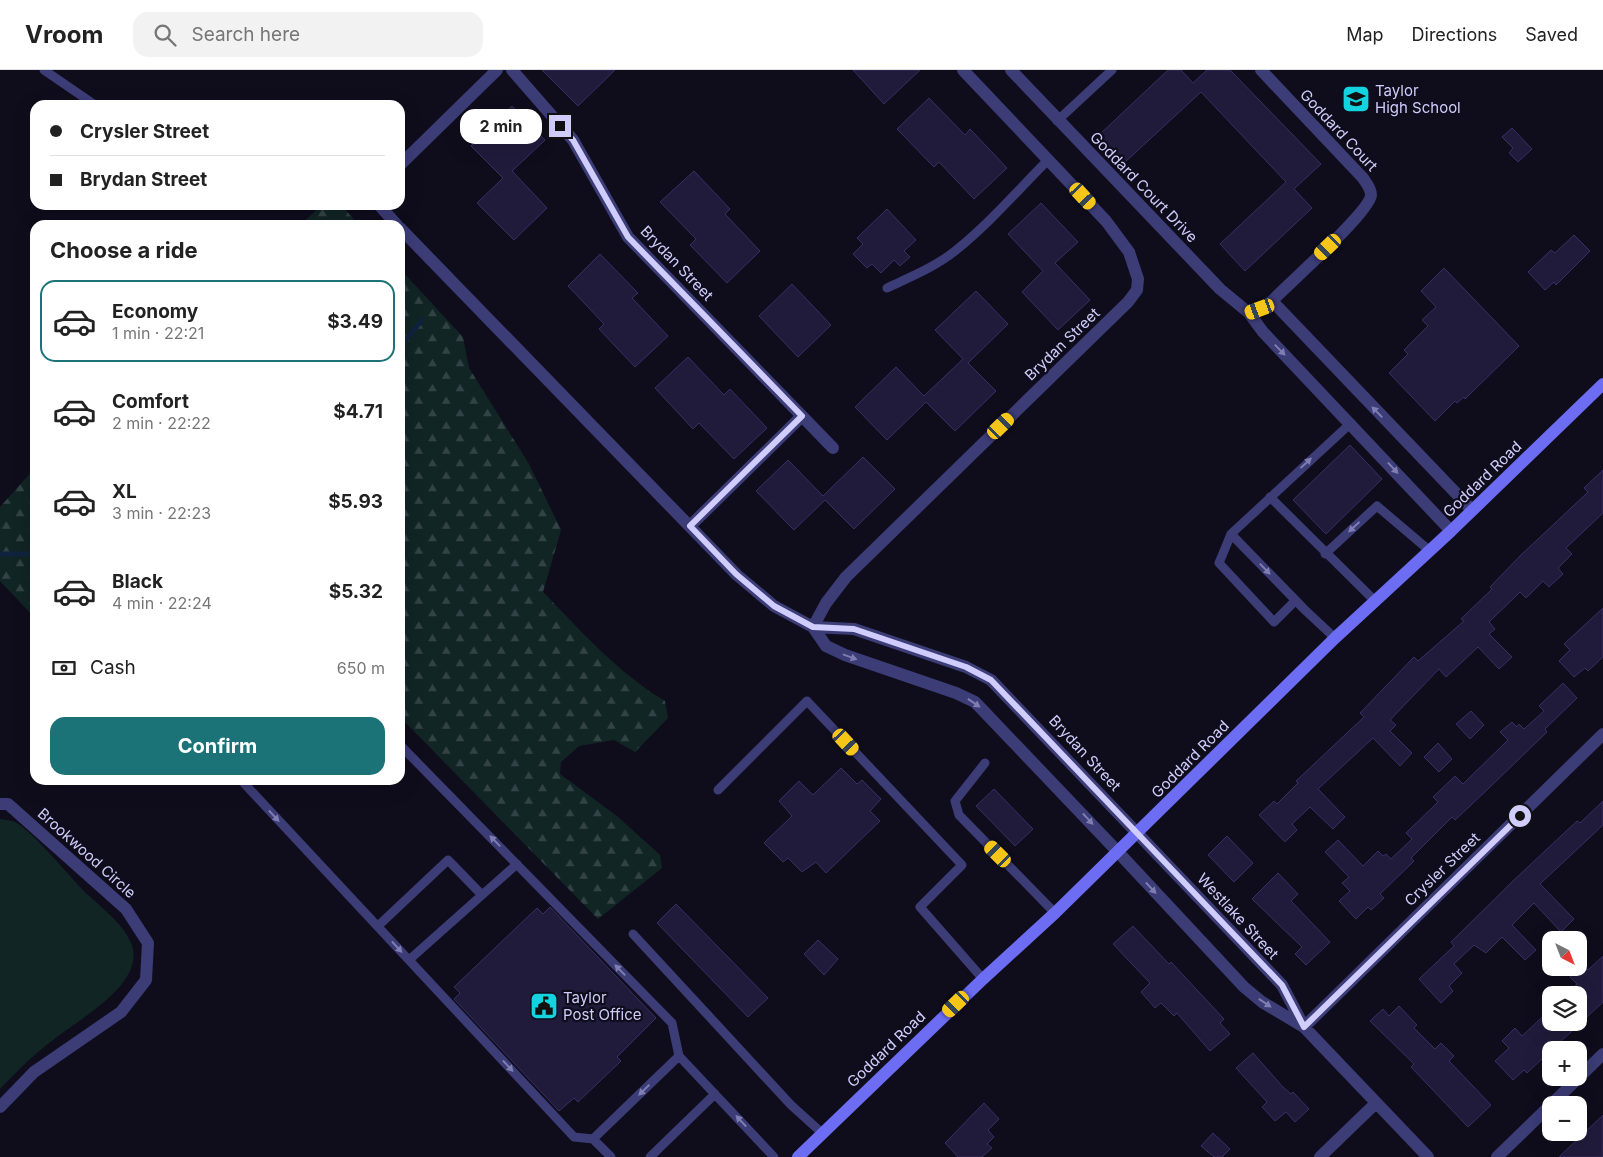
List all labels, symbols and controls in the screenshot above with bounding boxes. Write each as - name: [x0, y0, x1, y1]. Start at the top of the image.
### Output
- search box: [133, 12, 483, 57]
- text: Vroom: [25, 20, 103, 49]
- icon: search: [151, 21, 179, 49]
- text: Search here: [191, 23, 300, 46]
- text: Map: [1346, 24, 1384, 45]
- text: Directions: [1412, 24, 1497, 45]
- text: Saved: [1525, 24, 1578, 45]
- place label: Taylor High School: [1375, 81, 1461, 117]
- school or university icon: Taylor High School: [1341, 84, 1371, 114]
- street label: Goddard Court: [1296, 85, 1382, 175]
- callout: 2 min: [460, 108, 542, 144]
- route end: [549, 115, 571, 137]
- text: 2 min: [480, 116, 522, 136]
- text: Crysler Street: [80, 120, 209, 143]
- street label: Goddard Court Drive: [1086, 128, 1202, 246]
- text: Brydan Street: [80, 168, 207, 191]
- car: [1067, 180, 1098, 212]
- street label: Brydan Street: [637, 222, 718, 304]
- car: [1312, 231, 1344, 263]
- text: Choose a ride: [50, 237, 198, 263]
- car: [1243, 297, 1276, 321]
- icon: car: [52, 299, 97, 344]
- text: Economy: [112, 300, 198, 323]
- street label: Brydan Street: [1021, 303, 1103, 384]
- text: $3.49: [327, 310, 383, 333]
- text: 1 min · 22:21: [112, 323, 204, 343]
- one-way arrow: [1274, 344, 1286, 356]
- icon: car: [52, 389, 97, 434]
- text: Comfort: [112, 390, 189, 413]
- text: $4.71: [333, 400, 383, 423]
- one-way arrow: [1371, 406, 1383, 418]
- car: [984, 410, 1017, 442]
- text: 2 min · 22:22: [112, 413, 211, 433]
- street label: Goddard Road: [1439, 437, 1525, 521]
- one-way arrow: [1299, 457, 1311, 469]
- one-way arrow: [1387, 461, 1399, 473]
- icon: car: [52, 479, 97, 524]
- text: XL: [112, 480, 137, 503]
- text: $5.93: [328, 490, 383, 513]
- text: 3 min · 22:23: [112, 503, 211, 523]
- one-way arrow: [1348, 521, 1360, 533]
- one-way arrow: [1259, 563, 1271, 575]
- icon: car: [52, 569, 97, 614]
- text: Black: [112, 570, 163, 593]
- text: $5.32: [329, 580, 383, 603]
- text: 4 min · 22:24: [112, 593, 212, 613]
- one-way arrow: [843, 653, 858, 661]
- icon: cash: [50, 654, 78, 682]
- text: Cash: [90, 656, 136, 679]
- text: 650 m: [337, 658, 385, 678]
- one-way arrow: [968, 699, 981, 708]
- street label: Brydan Street: [1045, 711, 1125, 795]
- street label: Goddard Road: [1147, 716, 1233, 802]
- button: Confirm: [50, 717, 385, 775]
- car: [830, 726, 861, 758]
- street label: Brookwood Circle: [34, 804, 140, 902]
- route start: [1509, 805, 1531, 827]
- one-way arrow: [268, 809, 280, 821]
- one-way arrow: [1082, 813, 1094, 825]
- street label: Crysler Street: [1400, 828, 1484, 910]
- one-way arrow: [489, 836, 501, 848]
- car: [982, 838, 1013, 870]
- street label: Westlake Street: [1193, 869, 1283, 963]
- one-way arrow: [1145, 882, 1157, 894]
- north arrow: [1542, 931, 1588, 976]
- map controls: [1542, 931, 1587, 1141]
- one-way arrow: [391, 941, 403, 953]
- one-way arrow: [615, 964, 627, 976]
- button: layers: [1542, 986, 1587, 1031]
- place label: Taylor Post Office: [563, 988, 641, 1024]
- car: [939, 988, 972, 1020]
- public building icon: Taylor Post Office: [529, 991, 559, 1021]
- one-way arrow: [1258, 998, 1272, 1008]
- street label: Goddard Road: [843, 1007, 929, 1091]
- button: +: [1542, 1041, 1587, 1086]
- one-way arrow: [502, 1060, 514, 1072]
- one-way arrow: [639, 1083, 651, 1095]
- button: −: [1542, 1096, 1587, 1141]
- one-way arrow: [735, 1116, 747, 1128]

